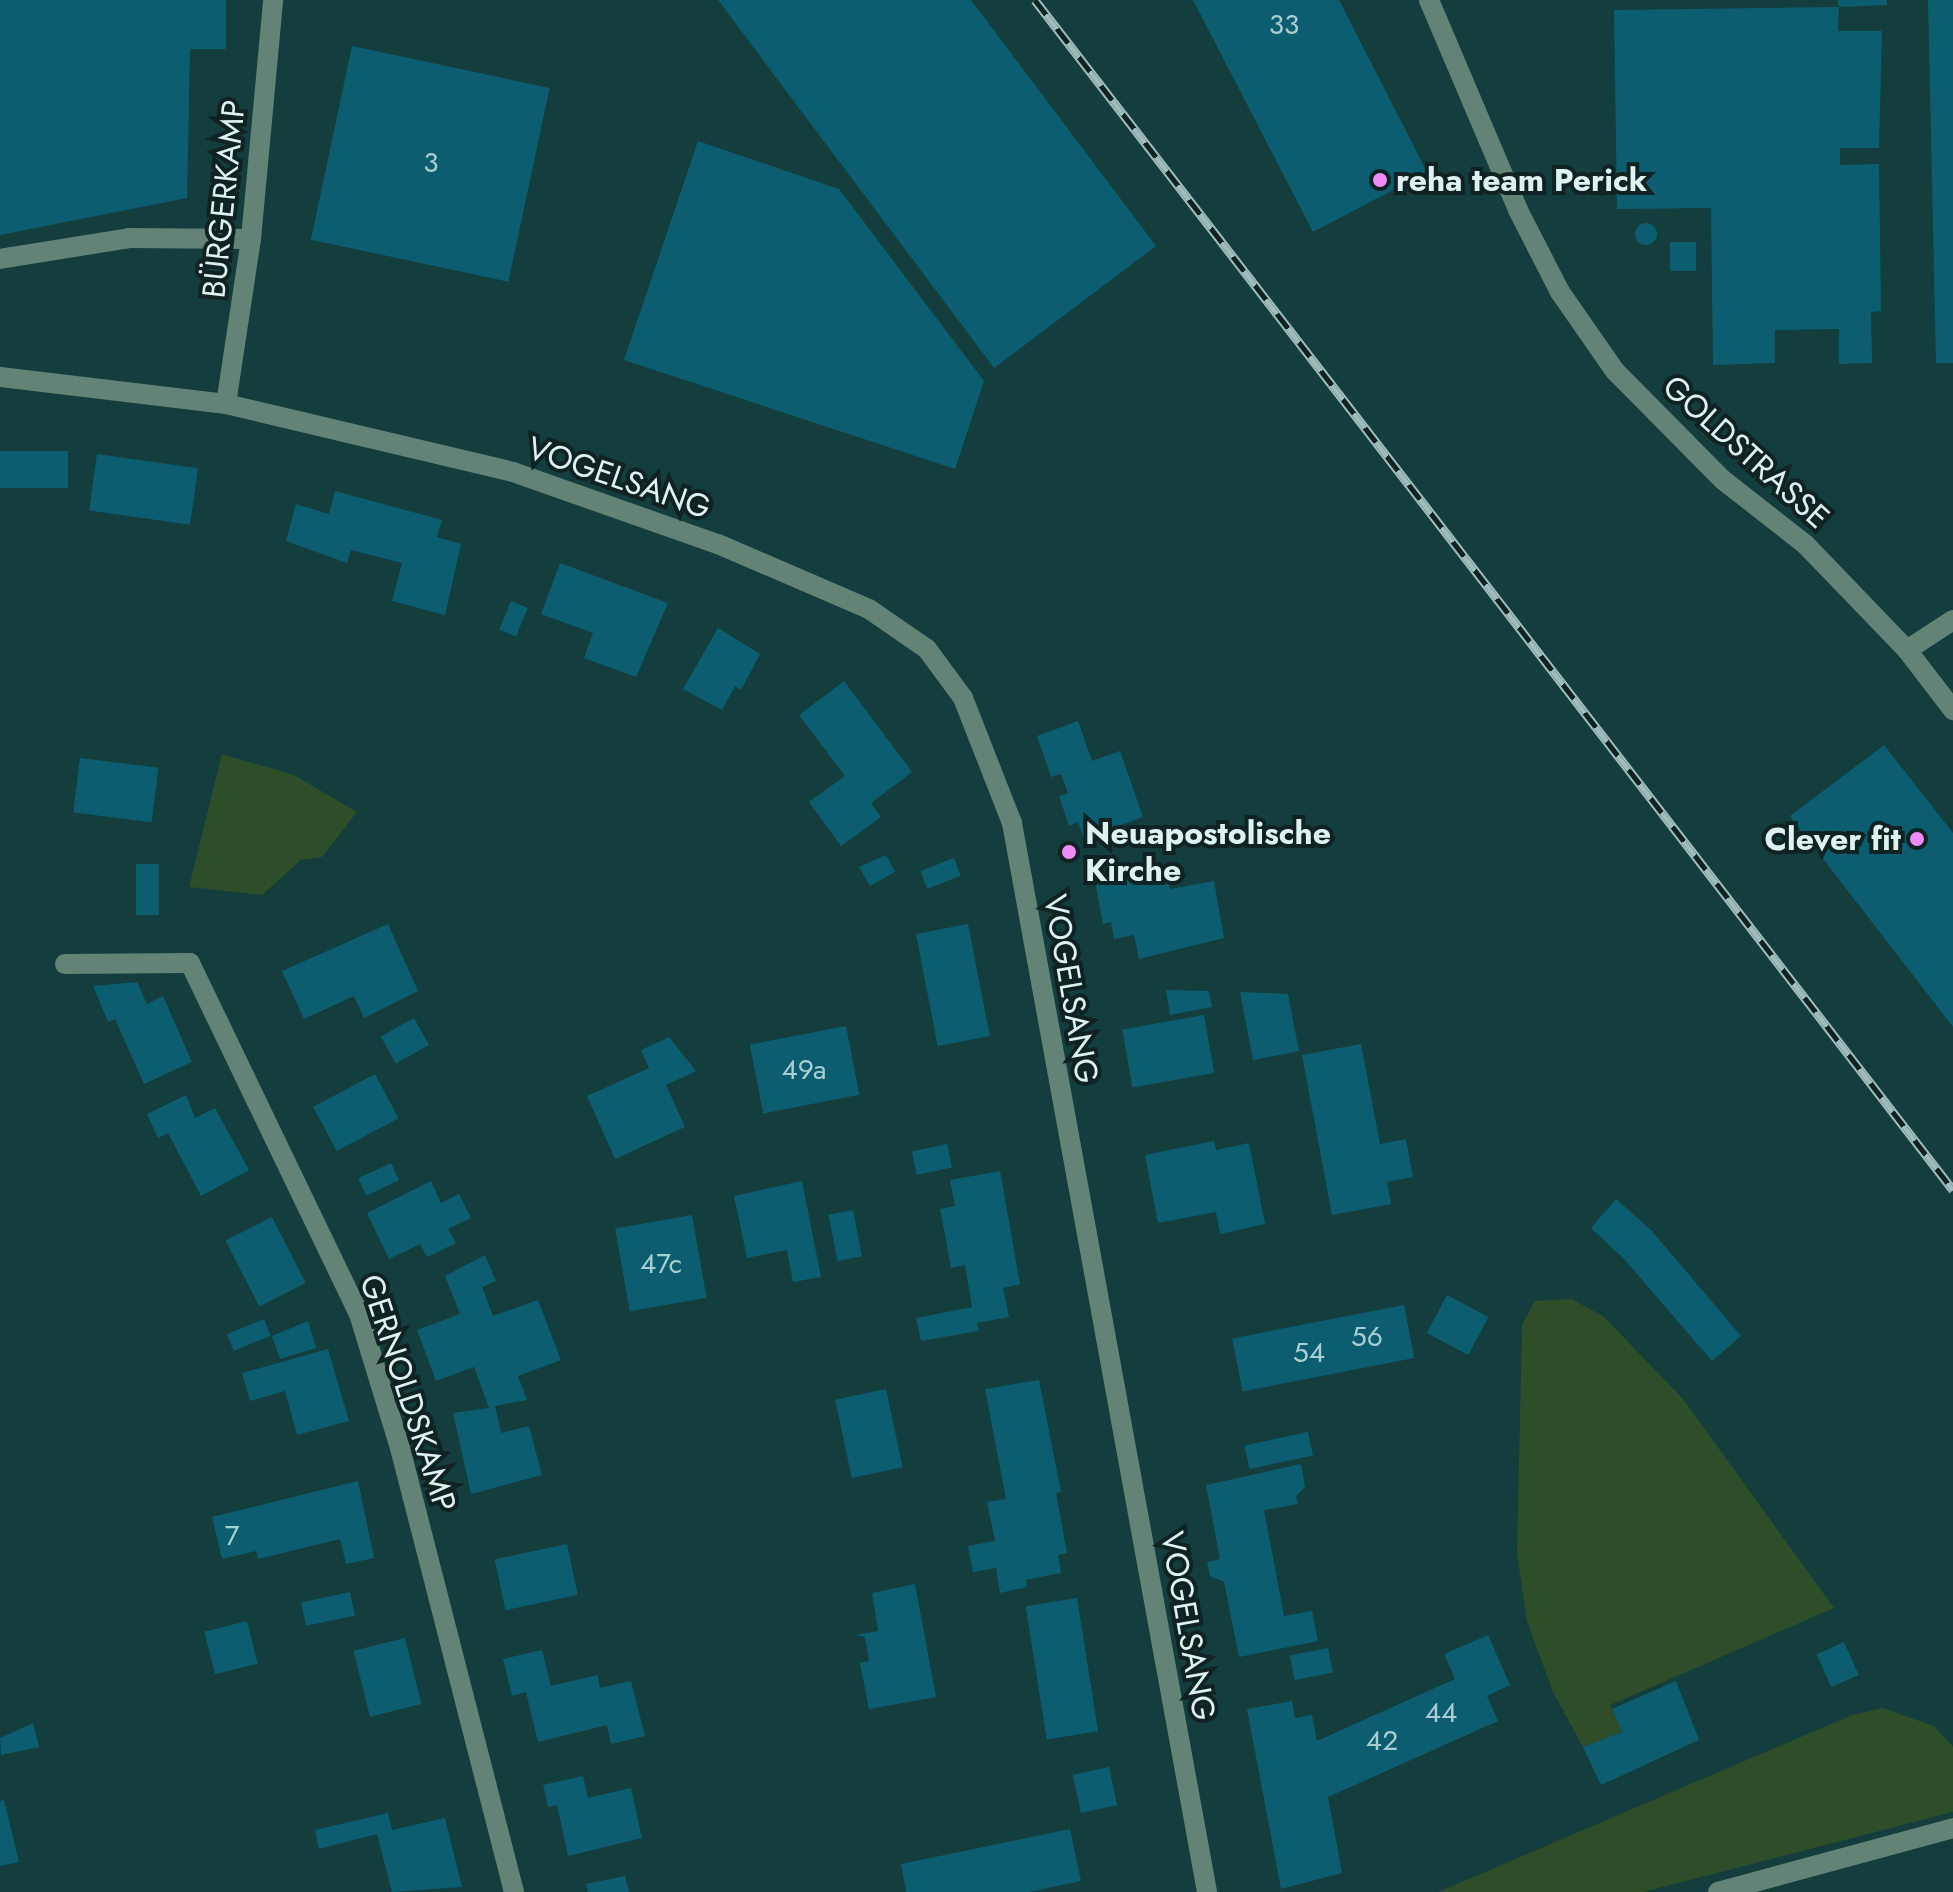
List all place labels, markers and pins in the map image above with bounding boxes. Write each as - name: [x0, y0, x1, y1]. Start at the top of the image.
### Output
- place label: reha team Perick: [1396, 161, 1647, 199]
- marker: reha team Perick: [1371, 171, 1389, 189]
- place label: Neuapostolische Kirche: [1085, 815, 1331, 890]
- place label: Clever fit: [1765, 820, 1901, 858]
- marker: Clever fit: [1908, 830, 1926, 848]
- marker: Neuapostolische Kirche: [1060, 843, 1078, 861]

